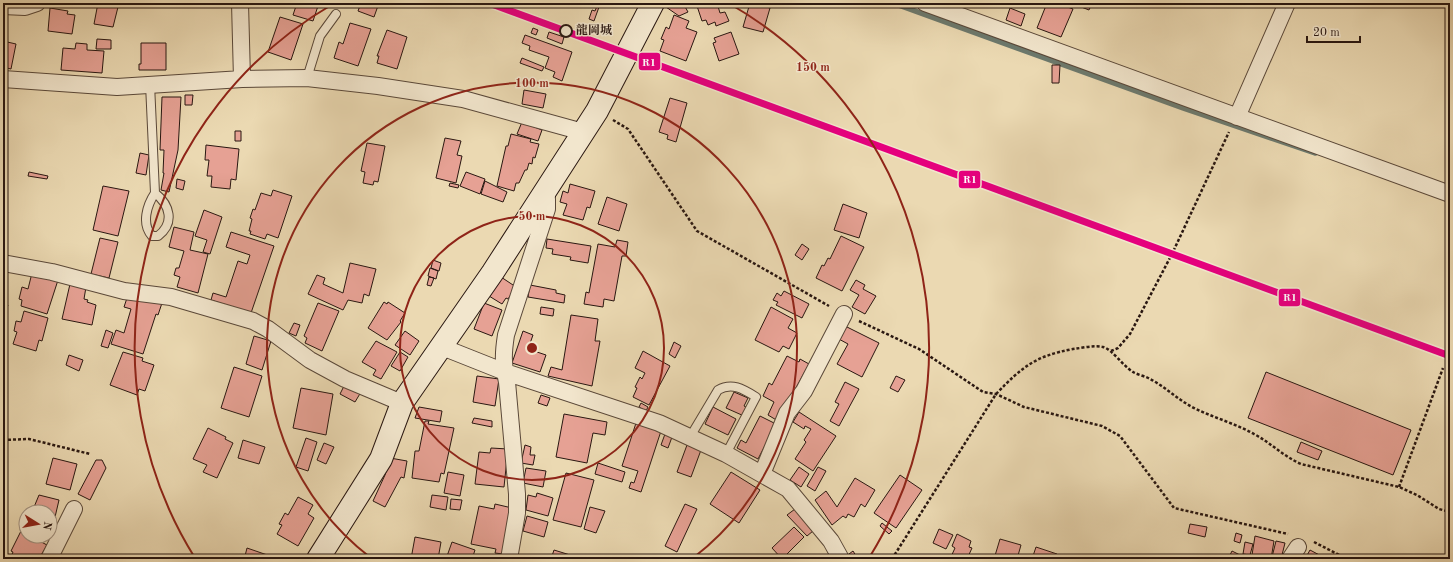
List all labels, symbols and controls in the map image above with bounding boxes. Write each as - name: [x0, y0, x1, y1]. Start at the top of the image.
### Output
- scale bar: [1307, 18, 1360, 44]
- place label: 龍岡城: [576, 23, 612, 37]
- marker: 龍岡城: [559, 24, 573, 38]
- text: 20 m: [1313, 27, 1340, 39]
- line badge: R1: [638, 52, 661, 71]
- text: R1: [642, 58, 656, 69]
- text: 150 m: [796, 61, 830, 74]
- text: 100 m: [515, 78, 549, 90]
- line badge: R1: [958, 170, 981, 189]
- text: R1: [963, 175, 977, 186]
- text: 50 m: [519, 210, 546, 223]
- line badge: R1: [1278, 288, 1301, 307]
- text: R1: [1283, 293, 1297, 304]
- centre of rings: [525, 341, 539, 355]
- north arrow: [18, 504, 58, 544]
- text: N: [40, 520, 53, 531]

